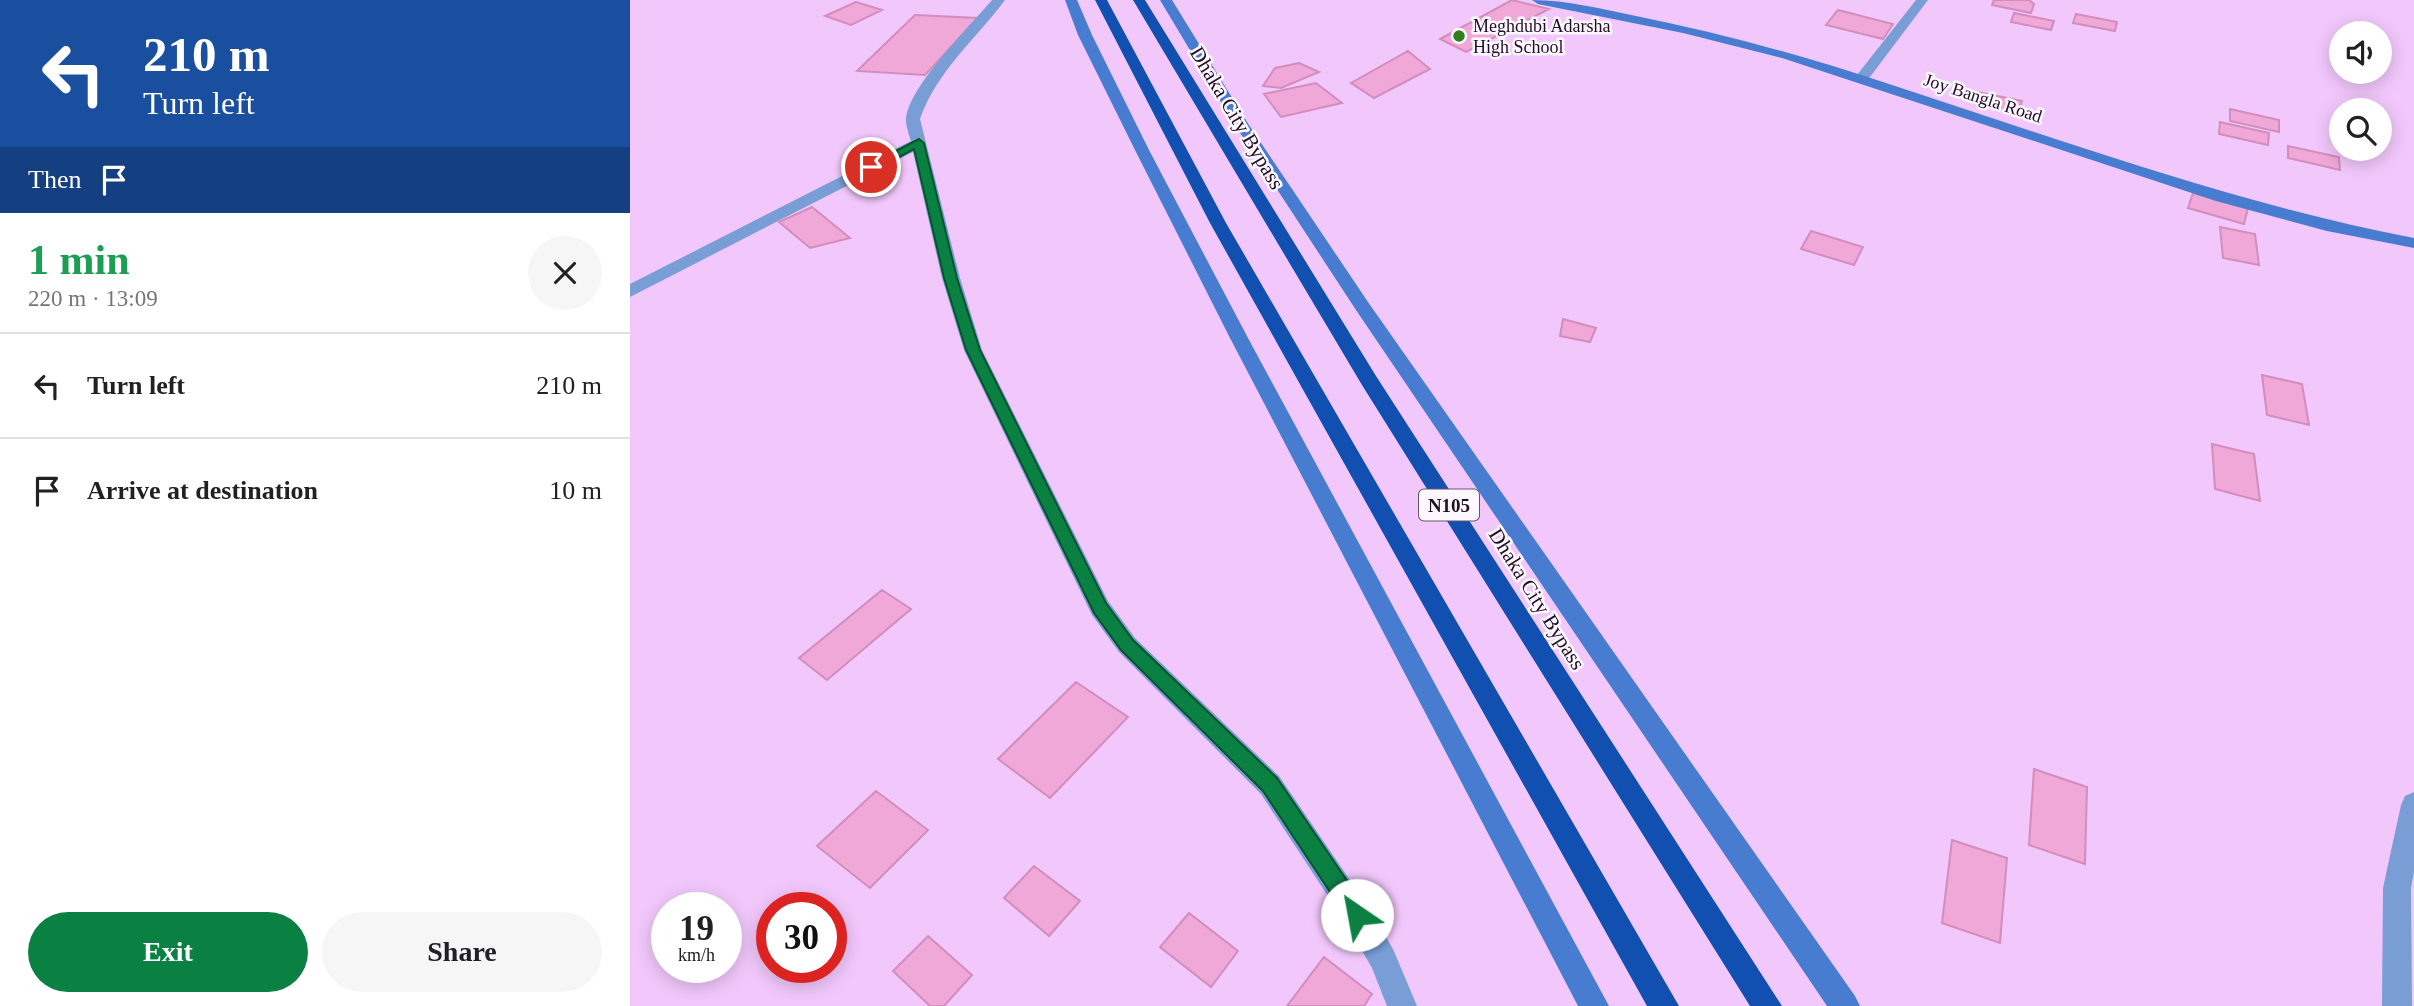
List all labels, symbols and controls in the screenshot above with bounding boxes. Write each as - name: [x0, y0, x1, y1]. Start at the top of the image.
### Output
- place label: Meghdubi Adarsha High School: [1473, 16, 1610, 57]
- map controls: [2329, 21, 2392, 161]
- button: sound: [2329, 21, 2392, 84]
- text: 210 m: [143, 27, 270, 82]
- icon: left: [28, 28, 119, 119]
- marker: Meghdubi Adarsha High School: [1451, 28, 1467, 44]
- street label: Dhaka City Bypass: [1185, 42, 1289, 194]
- street label: Joy Bangla Road: [1921, 69, 2045, 127]
- text: Turn left: [143, 85, 255, 121]
- button: search: [2329, 98, 2392, 161]
- pin: [841, 137, 901, 197]
- icon: arrive: [852, 148, 890, 186]
- icon: arrive: [95, 161, 133, 199]
- text: Then: [28, 165, 81, 194]
- button: close: [528, 236, 602, 310]
- text: 1 min: [28, 237, 130, 283]
- text: 220 m · 13:09: [28, 286, 158, 311]
- icon: left: [28, 367, 66, 405]
- text: Turn left: [87, 371, 185, 400]
- text: 210 m: [536, 371, 602, 400]
- icon: arrive: [28, 472, 66, 510]
- text: Arrive at destination: [87, 476, 318, 505]
- text: 10 m: [549, 476, 602, 505]
- road number: N105: [1419, 490, 1479, 520]
- street label: Dhaka City Bypass: [1484, 524, 1590, 674]
- position arrow: [1320, 878, 1394, 952]
- speed limit sign: 30: [756, 892, 847, 983]
- text: 19: [679, 909, 714, 948]
- button: Exit: [28, 912, 308, 992]
- button: Share: [322, 912, 602, 992]
- text: km/h: [678, 945, 715, 965]

